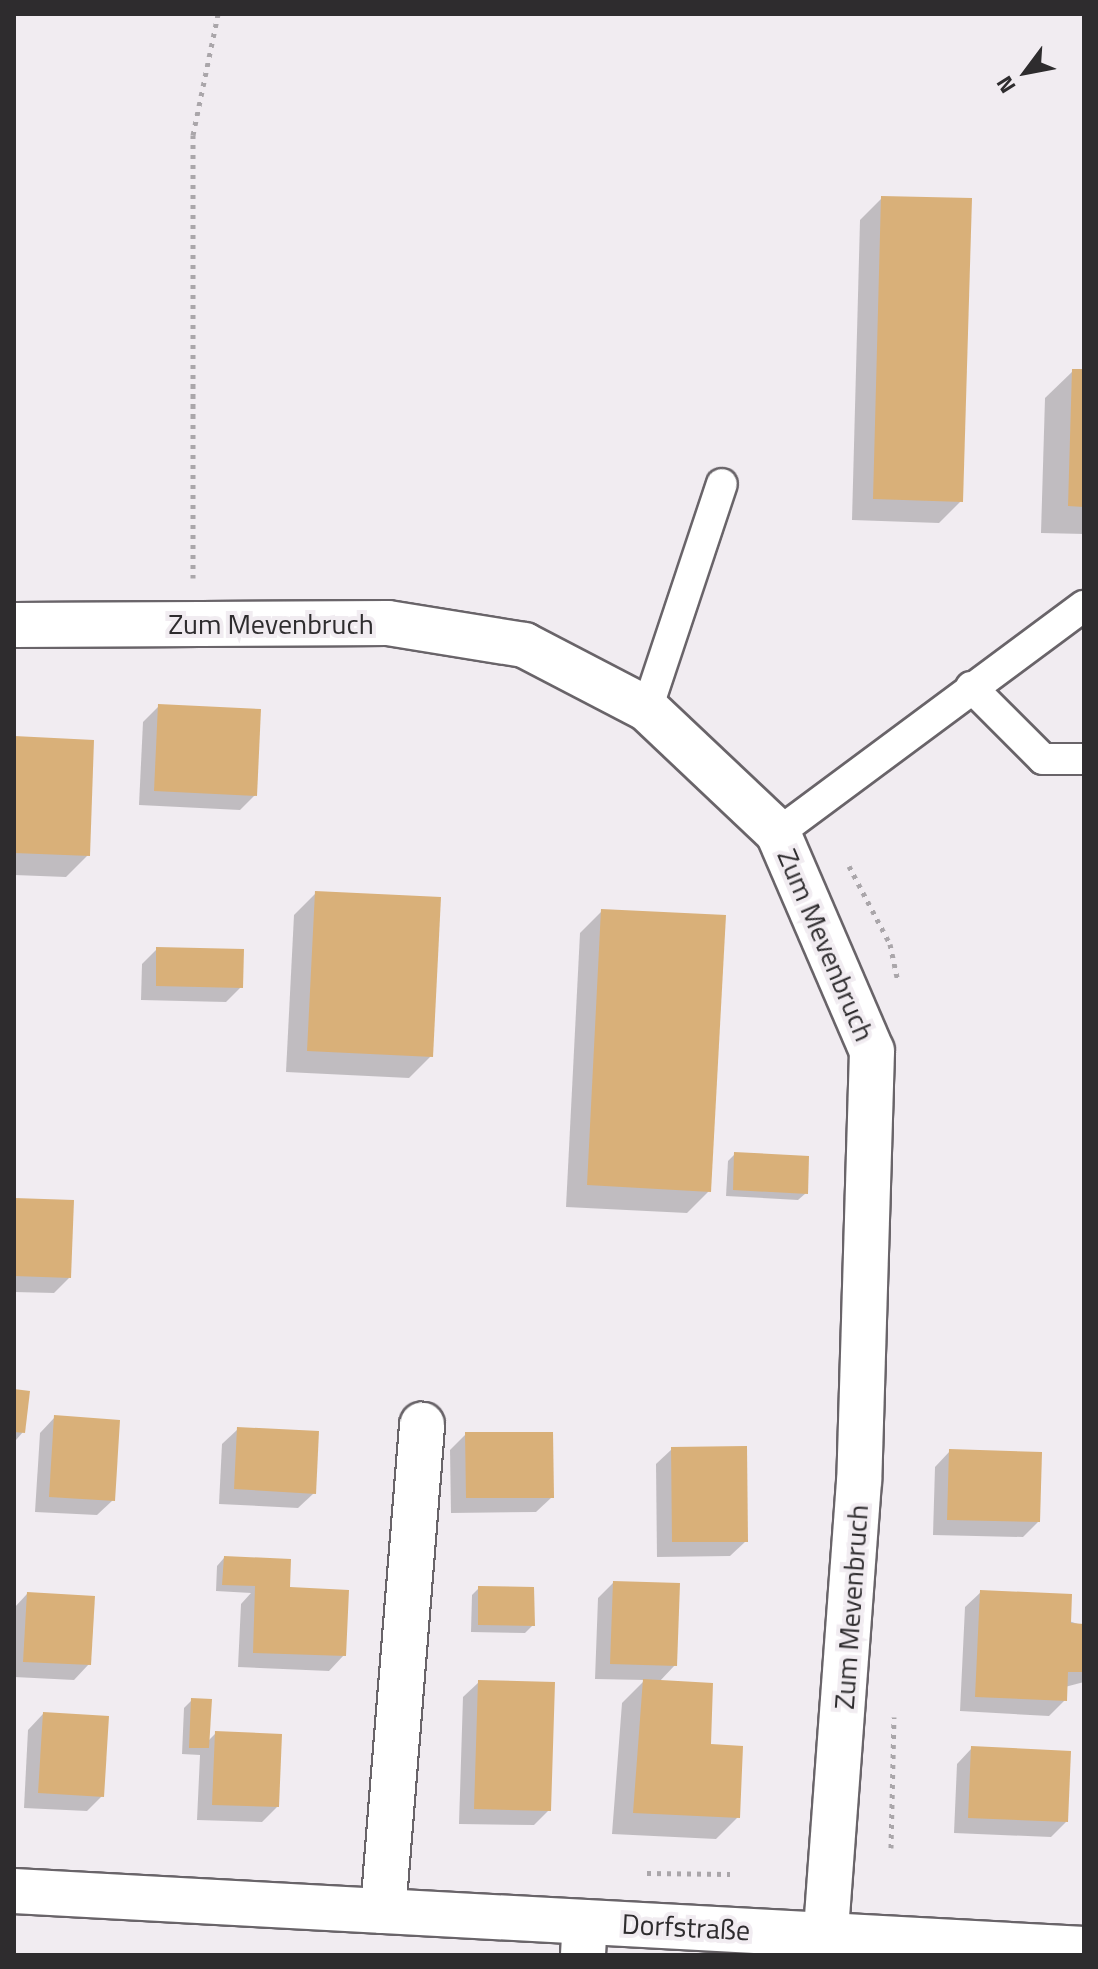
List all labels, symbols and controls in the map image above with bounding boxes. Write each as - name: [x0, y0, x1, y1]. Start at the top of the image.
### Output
- north arrow: [986, 32, 1066, 112]
- text: N: [987, 69, 1024, 100]
- street label: Zum Mevenbruch: [168, 607, 374, 641]
- street label: Zum Mevenbruch: [770, 844, 882, 1046]
- street label: Zum Mevenbruch: [827, 1503, 875, 1711]
- street label: Dorfstraße: [621, 1907, 751, 1947]

